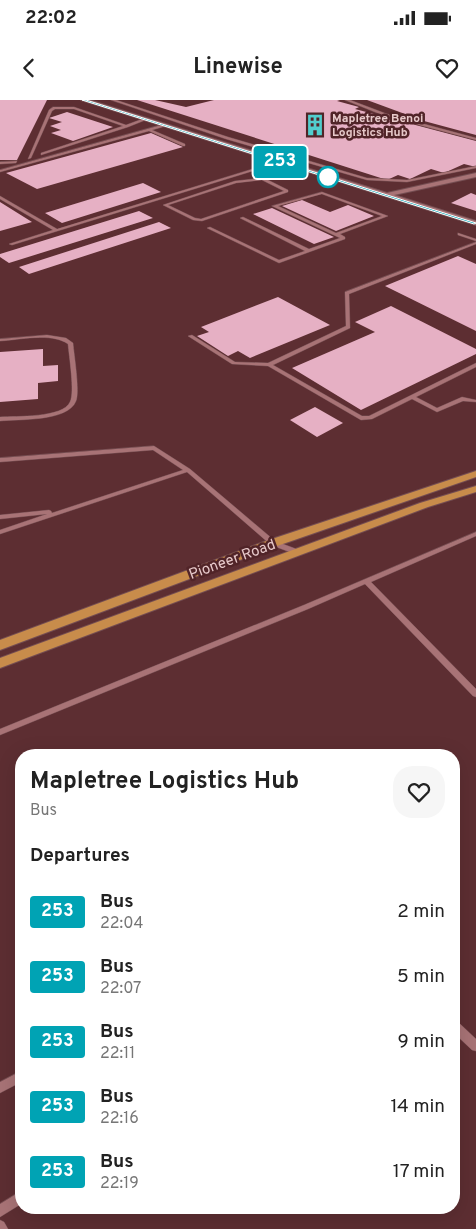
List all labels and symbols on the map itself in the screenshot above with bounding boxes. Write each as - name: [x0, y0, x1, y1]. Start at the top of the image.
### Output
- place label: Mapletree Benoi Logistics Hub: [332, 111, 423, 141]
- building icon: Mapletree Benoi Logistics Hub: [302, 112, 328, 138]
- line badge: 253: [251, 146, 309, 178]
- unlabelled marker: [317, 166, 339, 188]
- street label: Pioneer Road: [187, 536, 278, 585]

